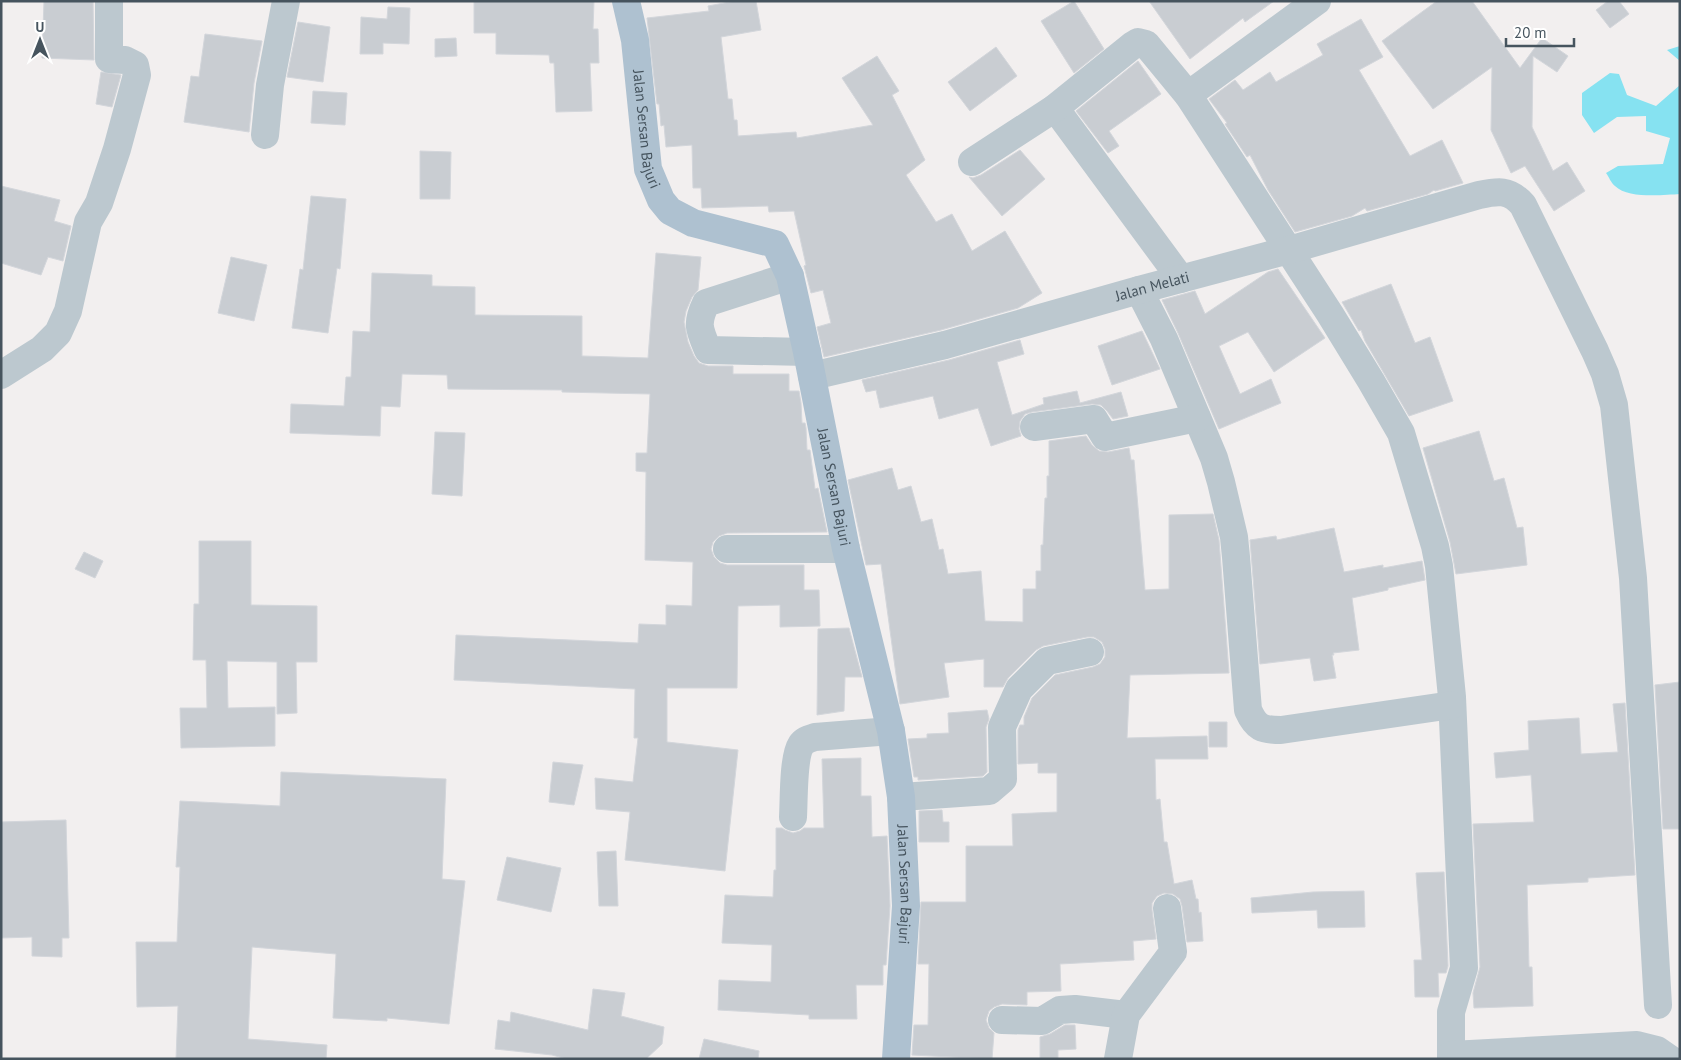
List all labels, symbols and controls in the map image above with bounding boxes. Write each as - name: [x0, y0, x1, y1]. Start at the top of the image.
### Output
- north arrow: [15, 15, 65, 65]
- scale bar: [1506, 15, 1574, 47]
- text: U: [36, 18, 44, 36]
- text: 20 m: [1514, 23, 1547, 42]
- street label: Jalan Sersan Bajuri: [629, 68, 665, 191]
- street label: Jalan Melati: [1112, 267, 1192, 306]
- street label: Jalan Sersan Bajuri: [813, 425, 855, 548]
- street label: Jalan Sersan Bajuri: [893, 823, 916, 945]

